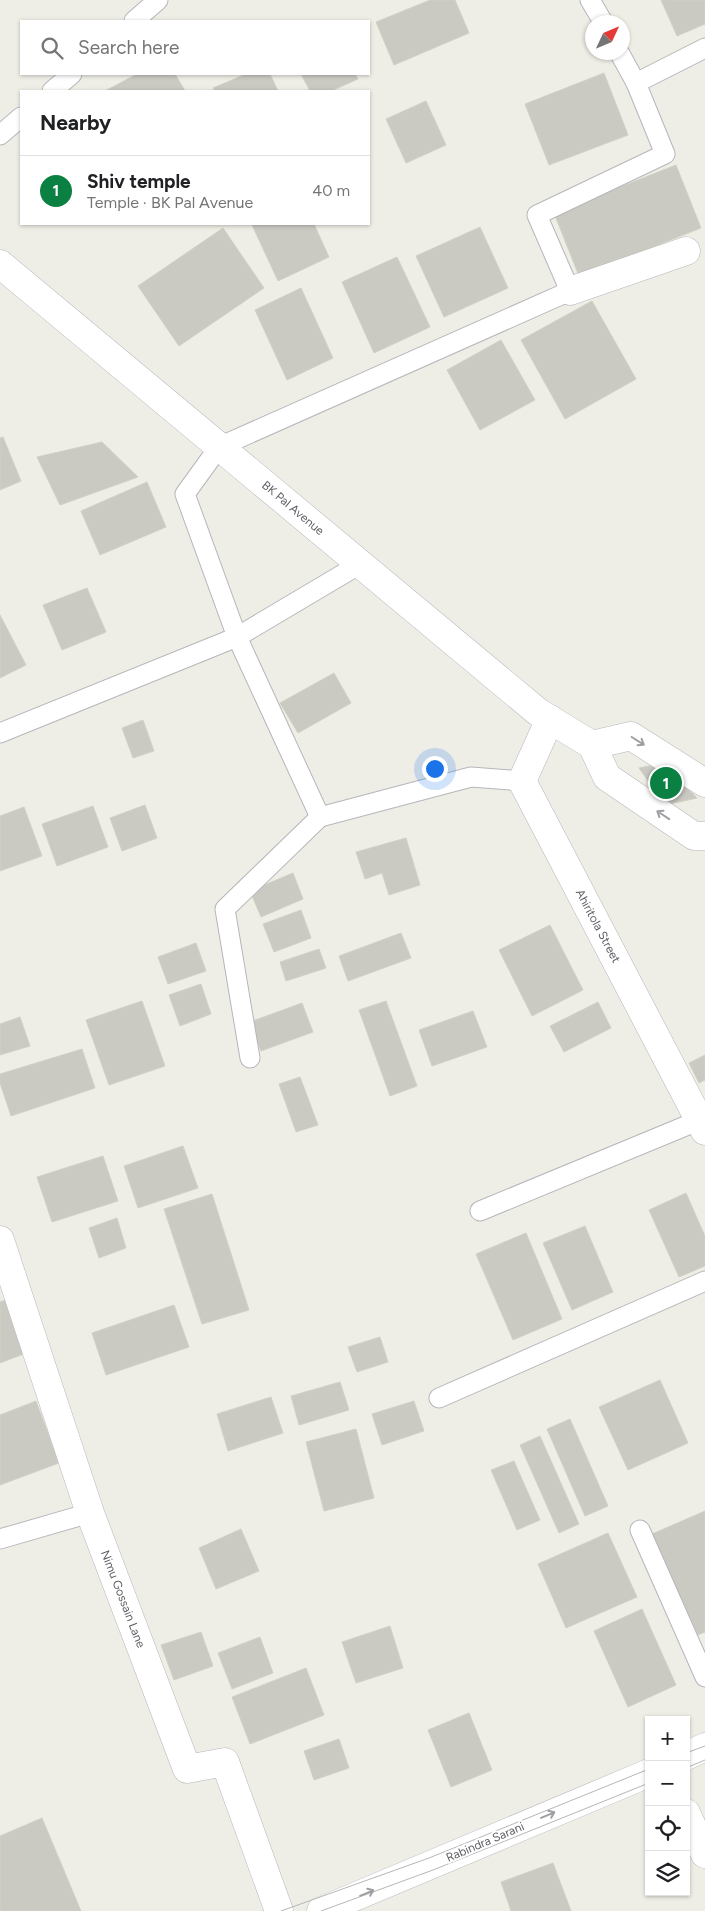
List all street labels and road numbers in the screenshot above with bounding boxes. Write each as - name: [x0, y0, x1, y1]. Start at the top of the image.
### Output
- street label: BK Pal Avenue: [259, 478, 327, 538]
- street label: Ahiritola Street: [573, 887, 623, 966]
- street label: Nimu Gossain Lane: [98, 1548, 148, 1650]
- street label: Rabindra Sarani: [444, 1819, 526, 1865]

